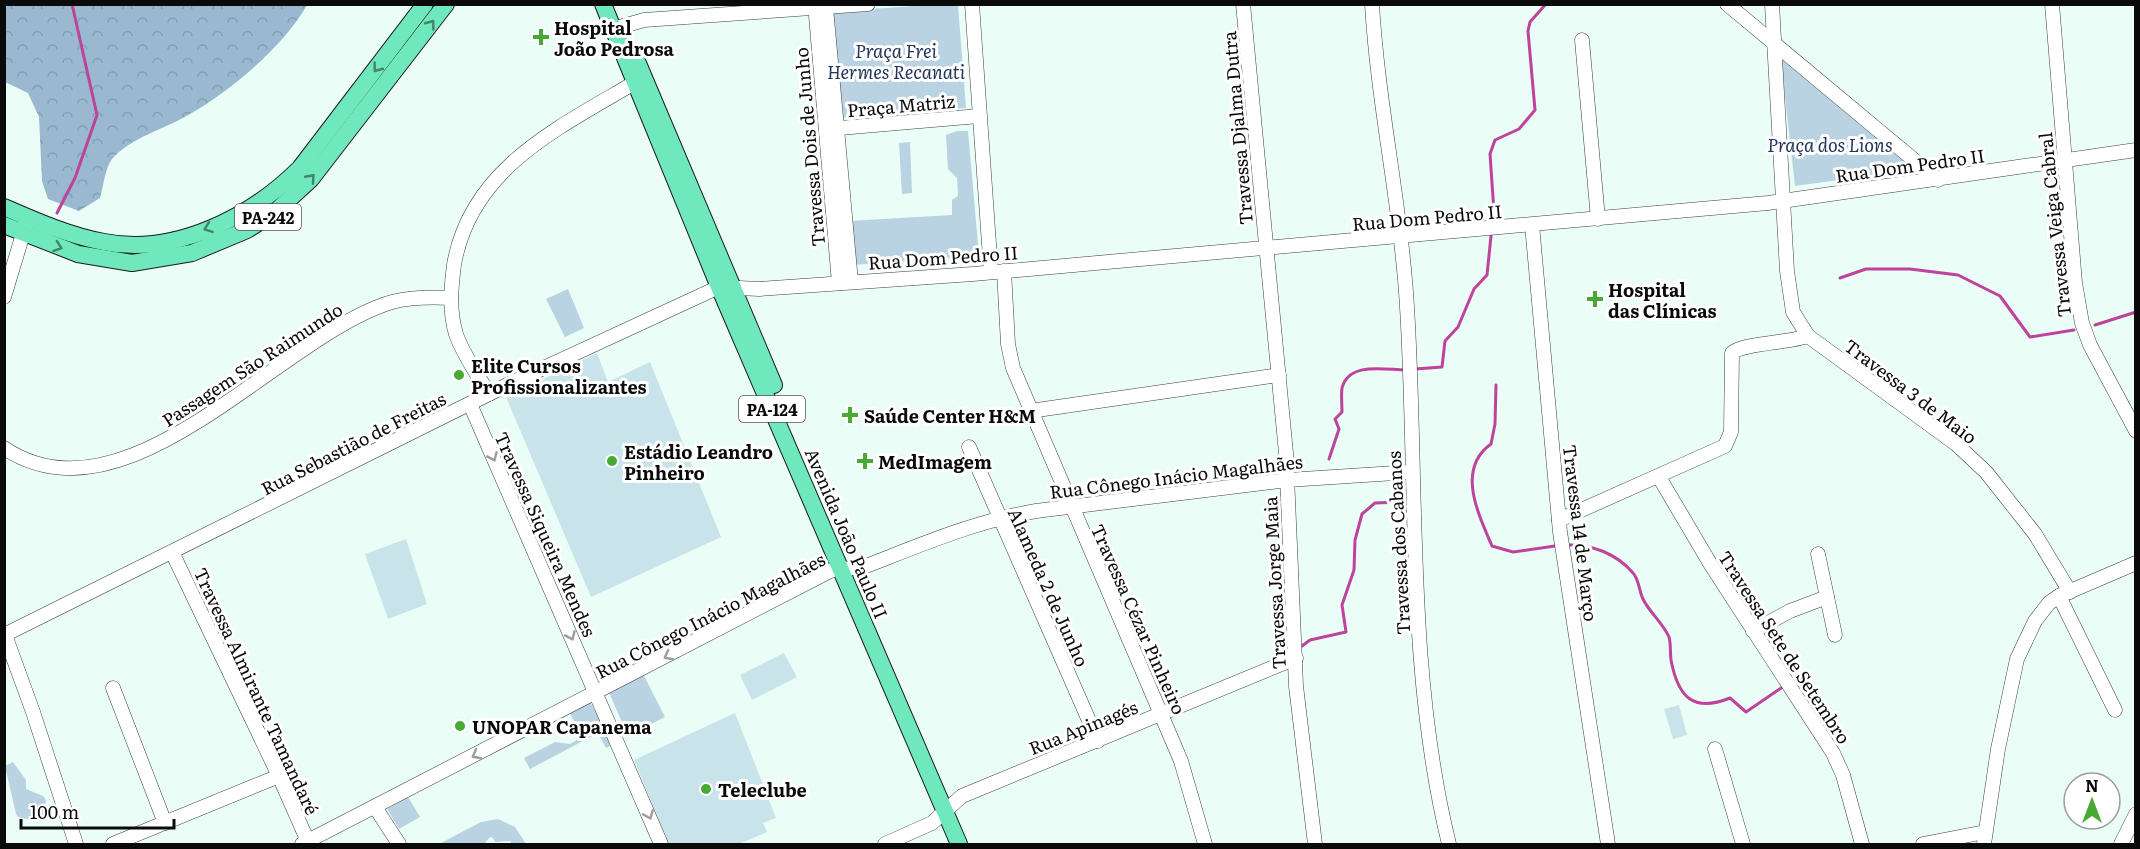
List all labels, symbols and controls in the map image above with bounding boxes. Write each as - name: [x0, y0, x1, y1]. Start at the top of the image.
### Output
- place label: Hospital João Pedrosa: [554, 14, 674, 62]
- one-way arrow: [424, 20, 435, 31]
- marker: Hospital João Pedrosa: [532, 28, 550, 46]
- street label: Travessa Djalma Dutra: [1215, 30, 1259, 226]
- park label: Praça Frei Hermes Recanati: [827, 37, 966, 85]
- street label: Travessa Dois de Junho: [787, 46, 831, 248]
- one-way arrow: [373, 62, 384, 73]
- street label: Praça Matriz: [846, 87, 956, 123]
- park label: Praça dos Lions: [1767, 131, 1893, 158]
- street label: Travessa Veiga Cabral: [2031, 131, 2077, 319]
- street label: Rua Dom Pedro II: [1834, 141, 1986, 189]
- one-way arrow: [304, 175, 315, 186]
- street label: Rua Dom Pedro II: [1351, 197, 1503, 237]
- road number: PA-242: [235, 204, 301, 230]
- one-way arrow: [203, 221, 214, 234]
- street label: Rua Dom Pedro II: [867, 238, 1019, 276]
- one-way arrow: [53, 240, 63, 253]
- place label: Hospital das Clínicas: [1608, 276, 1717, 324]
- marker: Hospital das Clínicas: [1586, 290, 1604, 308]
- street label: Passagem São Raimundo: [156, 295, 348, 433]
- street label: Travessa 3 de Maio: [1839, 332, 1983, 450]
- place label: Elite Cursos Profissionalizantes: [471, 352, 647, 400]
- marker: Elite Cursos Profissionalizantes: [452, 368, 466, 382]
- street label: Rua Sebastião de Freitas: [256, 385, 450, 501]
- road number: PA-124: [739, 396, 805, 422]
- place label: Saúde Center H&M: [864, 402, 1036, 429]
- marker: Saúde Center H&M: [841, 406, 859, 424]
- street label: Travessa Siqueira Mendes: [489, 427, 603, 641]
- place label: Estádio Leandro Pinheiro: [624, 438, 773, 486]
- street label: Avenida João Paulo II: [799, 443, 895, 623]
- street label: Travessa 14 de Março: [1557, 443, 1605, 623]
- street label: Rua Cônego Inácio Magalhães: [1048, 447, 1304, 505]
- place label: MedImagem: [878, 448, 992, 475]
- street label: Travessa dos Cabanos: [1380, 450, 1416, 636]
- one-way arrow: [486, 451, 498, 462]
- marker: MedImagem: [856, 452, 874, 470]
- marker: Estádio Leandro Pinheiro: [605, 454, 619, 468]
- street label: Travessa Jorge Maia: [1256, 496, 1292, 670]
- street label: Alameda 2 de Junho: [1002, 503, 1096, 671]
- street label: Travessa Cézar Pinheiro: [1085, 519, 1193, 719]
- street label: Rua Cônego Inácio Magalhães: [590, 545, 830, 685]
- street label: Travessa Sete de Setembro: [1712, 545, 1858, 749]
- street label: Travessa Almirante Tamandaré: [188, 563, 326, 819]
- one-way arrow: [564, 630, 576, 641]
- one-way arrow: [664, 649, 674, 660]
- street label: Rua Apinagés: [1024, 693, 1142, 761]
- place label: UNOPAR Capanema: [472, 713, 652, 740]
- marker: UNOPAR Capanema: [453, 719, 467, 733]
- one-way arrow: [472, 748, 482, 759]
- north arrow: [2062, 771, 2122, 831]
- text: N: [2085, 773, 2099, 797]
- place label: Teleclube: [718, 776, 807, 803]
- marker: Teleclube: [699, 782, 713, 796]
- scale bar: [21, 792, 174, 830]
- text: 100 m: [30, 798, 79, 825]
- one-way arrow: [642, 809, 654, 820]

